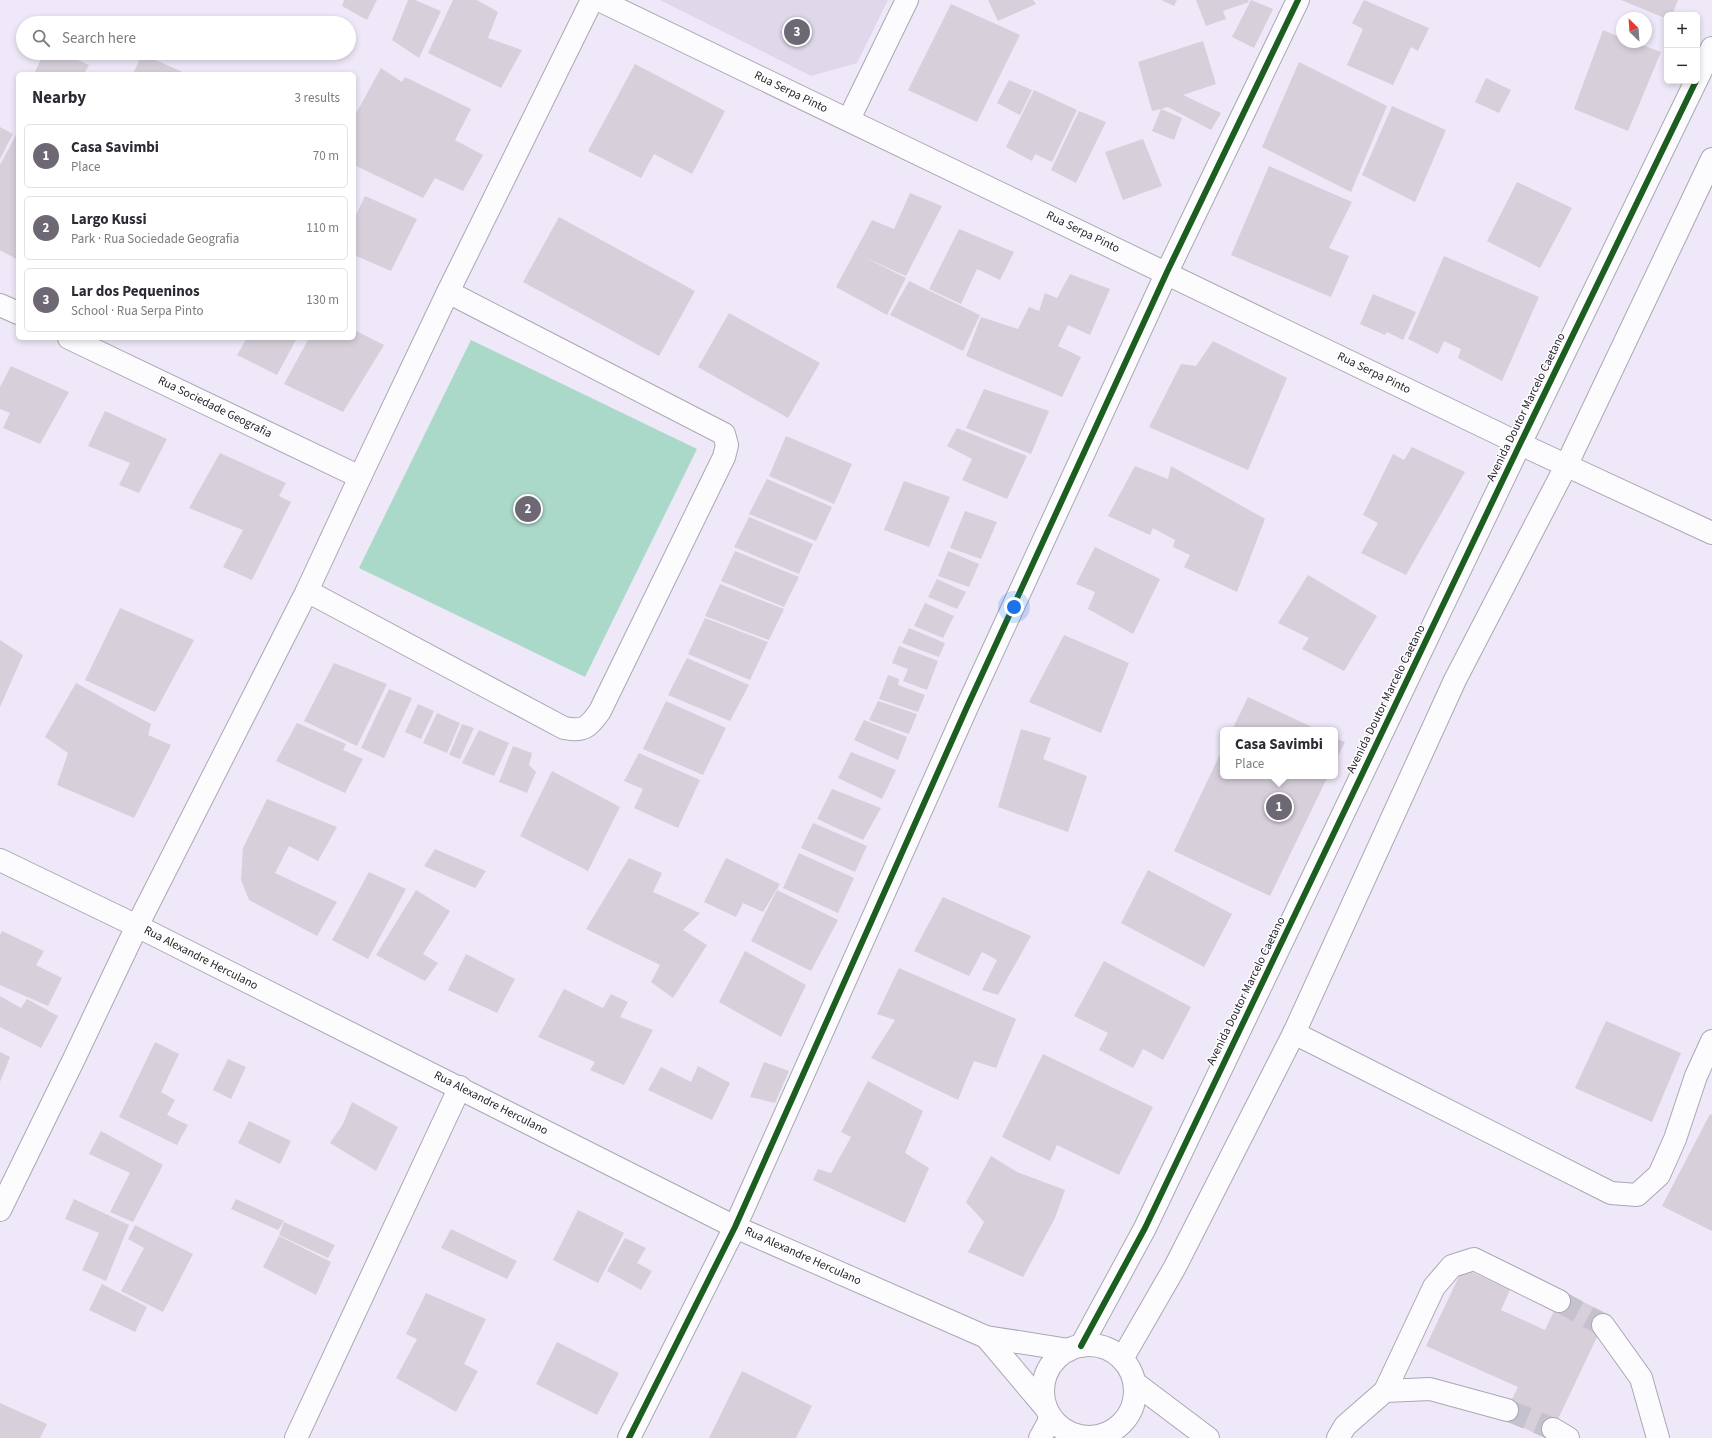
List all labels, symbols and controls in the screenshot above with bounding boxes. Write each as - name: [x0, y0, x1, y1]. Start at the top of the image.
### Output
- north arrow: [1616, 12, 1652, 48]
- map controls: [1664, 12, 1700, 84]
- button: +: [1664, 12, 1700, 48]
- search box: [16, 16, 356, 60]
- pin: 3: [784, 17, 810, 47]
- icon: search: [30, 27, 52, 49]
- text: Search here: [62, 28, 136, 49]
- button: −: [1664, 48, 1700, 84]
- street label: Rua Serpa Pinto: [751, 67, 831, 117]
- text: Nearby: [32, 86, 86, 110]
- text: 3 results: [295, 89, 340, 107]
- text: Casa Savimbi: [71, 137, 159, 158]
- text: 1: [43, 147, 49, 165]
- text: 70 m: [313, 147, 339, 165]
- text: Place: [71, 158, 100, 176]
- street label: Rua Serpa Pinto: [1043, 207, 1123, 257]
- text: Largo Kussi: [71, 209, 147, 230]
- text: 2: [43, 219, 49, 237]
- text: 110 m: [306, 219, 339, 237]
- text: Park · Rua Sociedade Geografia: [71, 230, 239, 248]
- text: Lar dos Pequeninos: [71, 281, 200, 302]
- text: 3: [43, 291, 49, 309]
- text: 130 m: [306, 291, 339, 309]
- text: School · Rua Serpa Pinto: [71, 302, 203, 320]
- street label: Avenida Doutor Marcelo Caetano: [1483, 330, 1569, 484]
- street label: Rua Serpa Pinto: [1334, 348, 1414, 398]
- street label: Rua Sociedade Geografia: [155, 372, 275, 442]
- pin: 2: [515, 494, 541, 524]
- your location: [1004, 597, 1024, 617]
- street label: Avenida Doutor Marcelo Caetano: [1343, 622, 1429, 776]
- popup: [1220, 727, 1338, 779]
- text: Casa Savimbi: [1235, 734, 1323, 755]
- text: Place: [1235, 755, 1264, 773]
- pin: 1: [1266, 792, 1292, 822]
- street label: Avenida Doutor Marcelo Caetano: [1203, 914, 1289, 1068]
- street label: Rua Alexandre Herculano: [141, 922, 261, 994]
- street label: Rua Alexandre Herculano: [431, 1067, 551, 1139]
- street label: Rua Alexandre Herculano: [742, 1223, 864, 1289]

